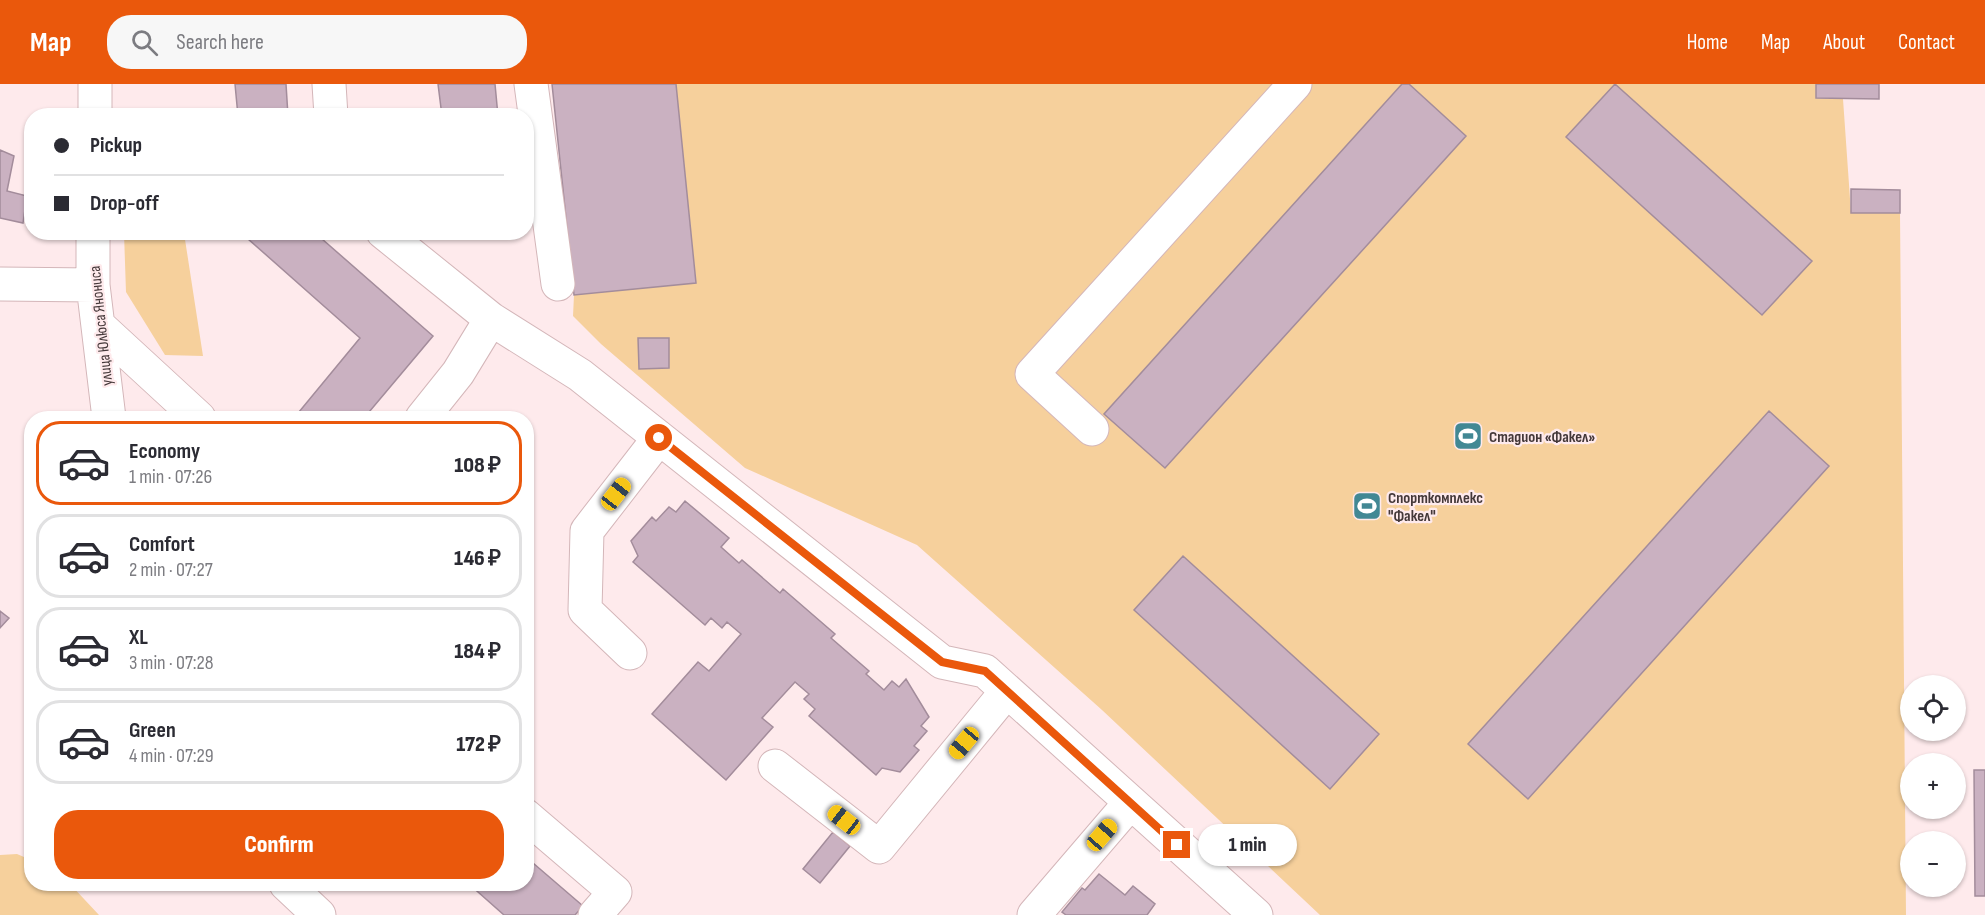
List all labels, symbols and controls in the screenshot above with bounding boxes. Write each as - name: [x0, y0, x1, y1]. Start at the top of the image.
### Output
- search box: [107, 15, 527, 69]
- text: Map: [30, 26, 71, 59]
- icon: search: [128, 26, 161, 59]
- text: Search here: [176, 29, 264, 56]
- text: Home: [1687, 30, 1728, 55]
- text: Map: [1761, 30, 1790, 55]
- text: About: [1823, 30, 1865, 55]
- text: Contact: [1898, 30, 1955, 55]
- text: Pickup: [90, 132, 142, 159]
- text: Drop-off: [90, 190, 159, 217]
- street label: улица Юлюса Янониса: [86, 265, 117, 387]
- sports icon: Стадион «Факел»: [1452, 420, 1484, 452]
- route start: [645, 424, 672, 451]
- place label: Стадион «Факел»: [1489, 428, 1595, 447]
- icon: car: [57, 436, 111, 490]
- text: Economy: [129, 438, 200, 465]
- text: 108 ₽: [454, 452, 501, 479]
- text: 1 min · 07:26: [129, 465, 212, 489]
- car: [598, 474, 634, 514]
- place label: Спорткомплекс "Факел": [1388, 489, 1483, 526]
- sports icon: Спорткомплекс "Факел": [1351, 490, 1383, 522]
- icon: car: [57, 529, 111, 583]
- text: Comfort: [129, 531, 195, 558]
- text: 146 ₽: [454, 545, 501, 572]
- text: 2 min · 07:27: [129, 558, 213, 582]
- icon: car: [57, 622, 111, 676]
- text: XL: [129, 624, 148, 651]
- text: 184 ₽: [454, 638, 501, 665]
- text: 3 min · 07:28: [129, 651, 214, 675]
- map controls: [1900, 675, 1966, 897]
- button: locate: [1900, 675, 1966, 741]
- icon: car: [57, 715, 111, 769]
- text: Green: [129, 717, 176, 744]
- car: [946, 723, 982, 763]
- text: 172 ₽: [456, 731, 501, 758]
- text: 4 min · 07:29: [129, 744, 214, 768]
- button: +: [1900, 753, 1966, 819]
- car: [824, 802, 864, 838]
- button: Confirm: [54, 810, 504, 879]
- car: [1083, 816, 1121, 854]
- callout: 1 min: [1198, 824, 1297, 866]
- route end: [1163, 831, 1190, 858]
- button: −: [1900, 831, 1966, 897]
- text: 1 min: [1228, 833, 1267, 857]

